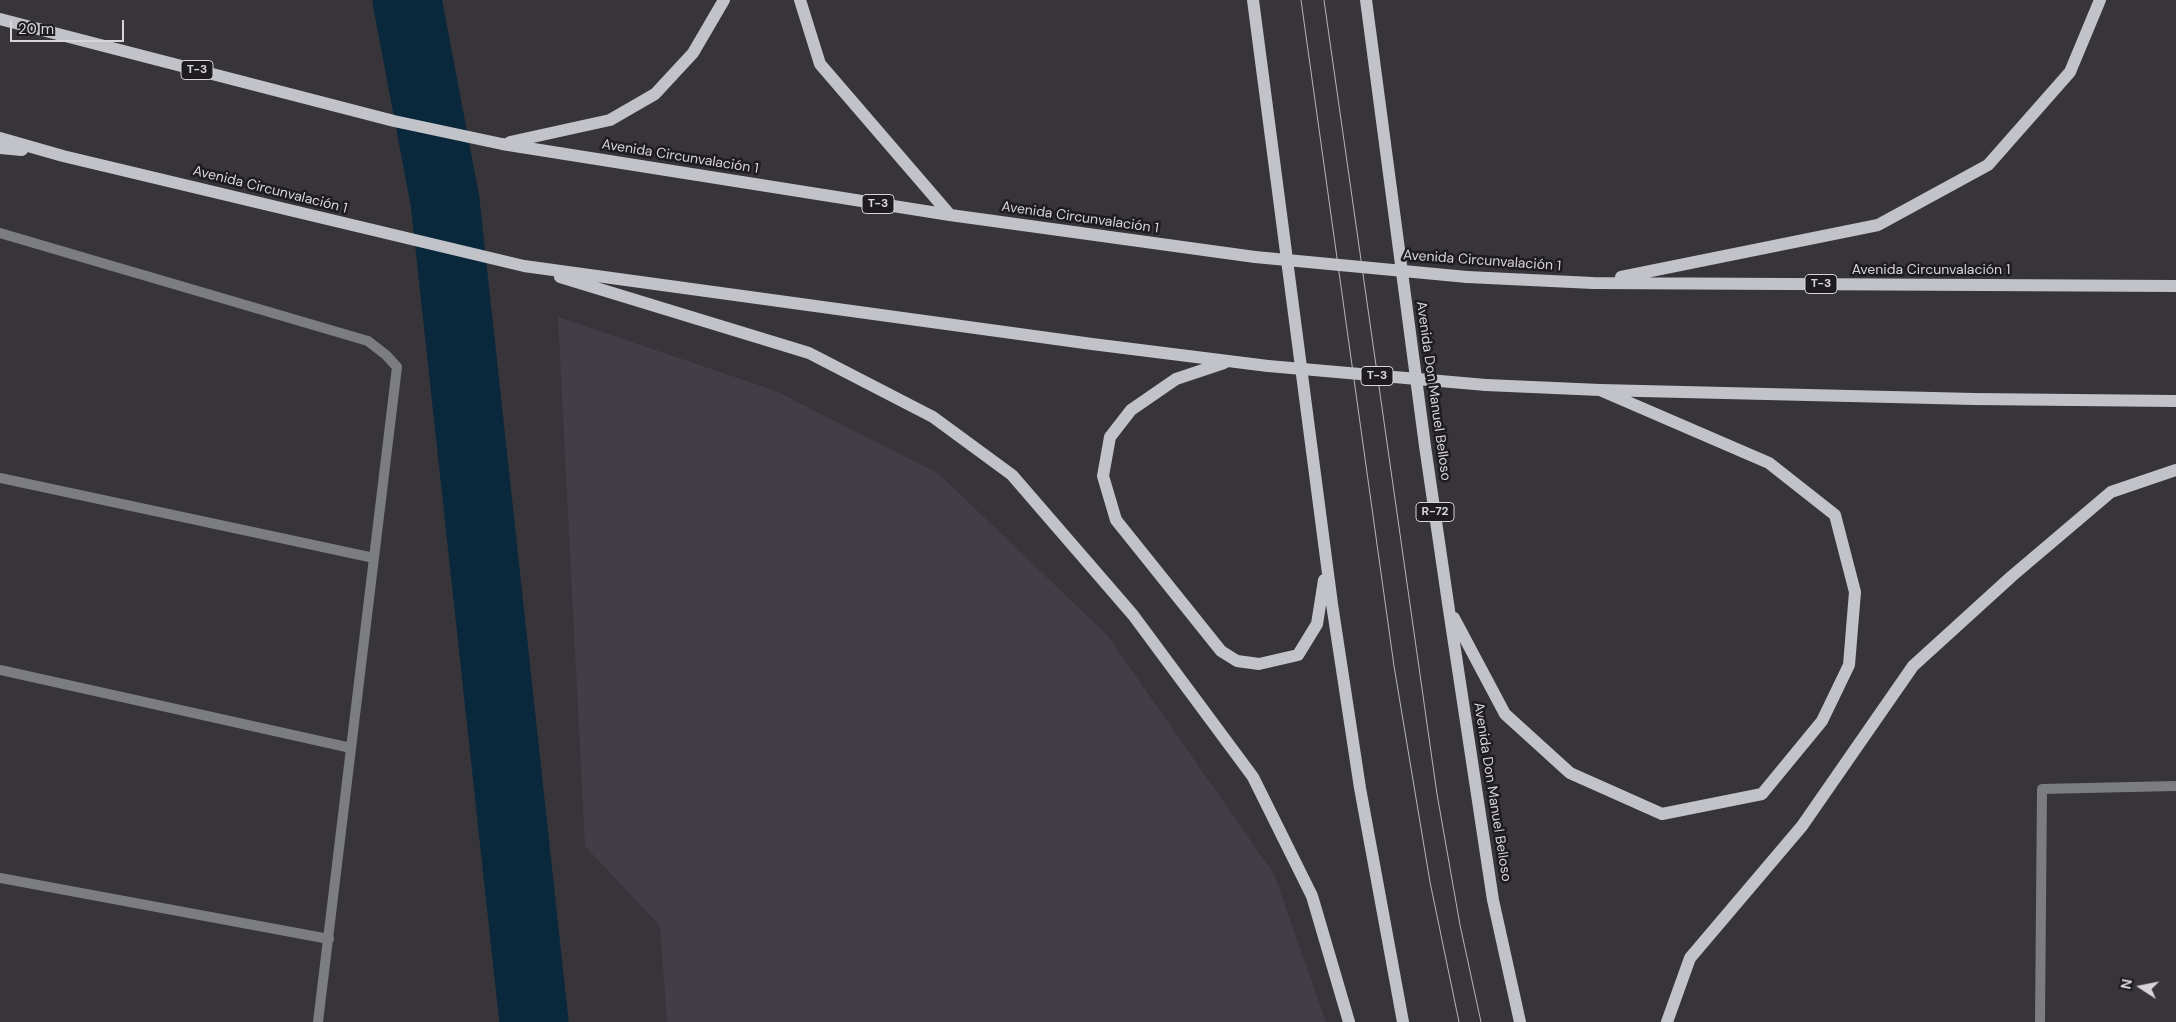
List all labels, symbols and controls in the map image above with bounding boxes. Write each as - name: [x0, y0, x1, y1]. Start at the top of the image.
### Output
- scale bar: [12, 10, 126, 42]
- text: 20 m: [18, 19, 54, 39]
- road number: T-3: [181, 60, 213, 80]
- street label: Avenida Circunvalación 1: [600, 136, 760, 178]
- street label: Avenida Circunvalación 1: [191, 163, 349, 217]
- road number: T-3: [862, 194, 894, 213]
- street label: Avenida Circunvalación 1: [1000, 199, 1160, 237]
- street label: Avenida Circunvalación 1: [1402, 247, 1562, 275]
- street label: Avenida Circunvalación 1: [1852, 262, 2010, 278]
- road number: T-3: [1805, 274, 1837, 294]
- street label: Avenida Don Manuel Belloso: [1412, 300, 1454, 482]
- road number: T-3: [1361, 366, 1393, 386]
- road number: R-72: [1416, 502, 1454, 522]
- street label: Avenida Don Manuel Belloso: [1470, 701, 1514, 883]
- north arrow: [2116, 962, 2166, 1012]
- text: N: [2116, 977, 2136, 991]

